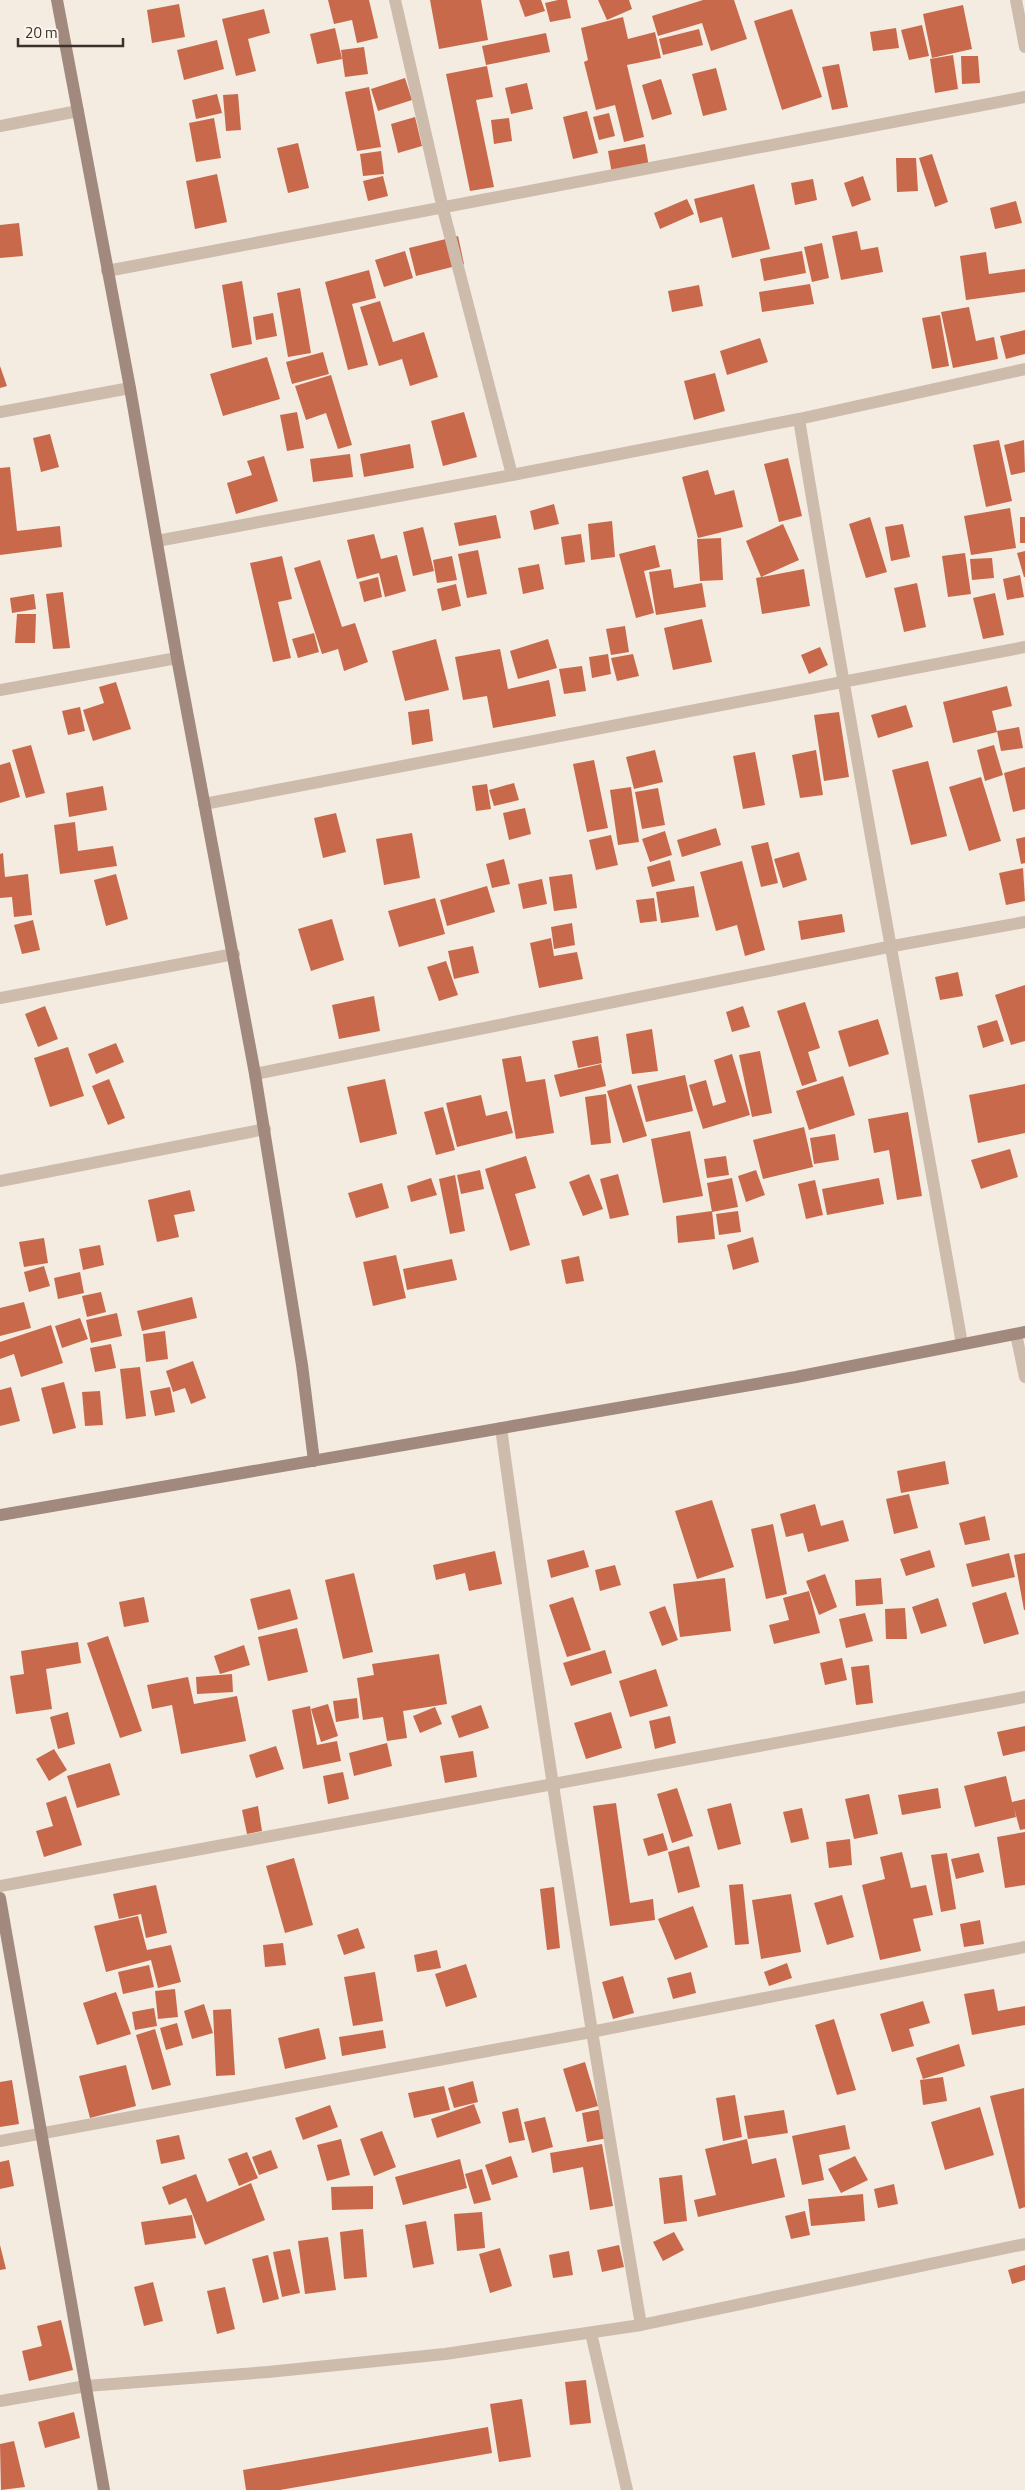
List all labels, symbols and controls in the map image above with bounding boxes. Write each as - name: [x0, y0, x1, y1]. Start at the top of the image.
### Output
- scale bar: [18, 15, 122, 47]
- text: 20 m: [25, 21, 58, 44]

